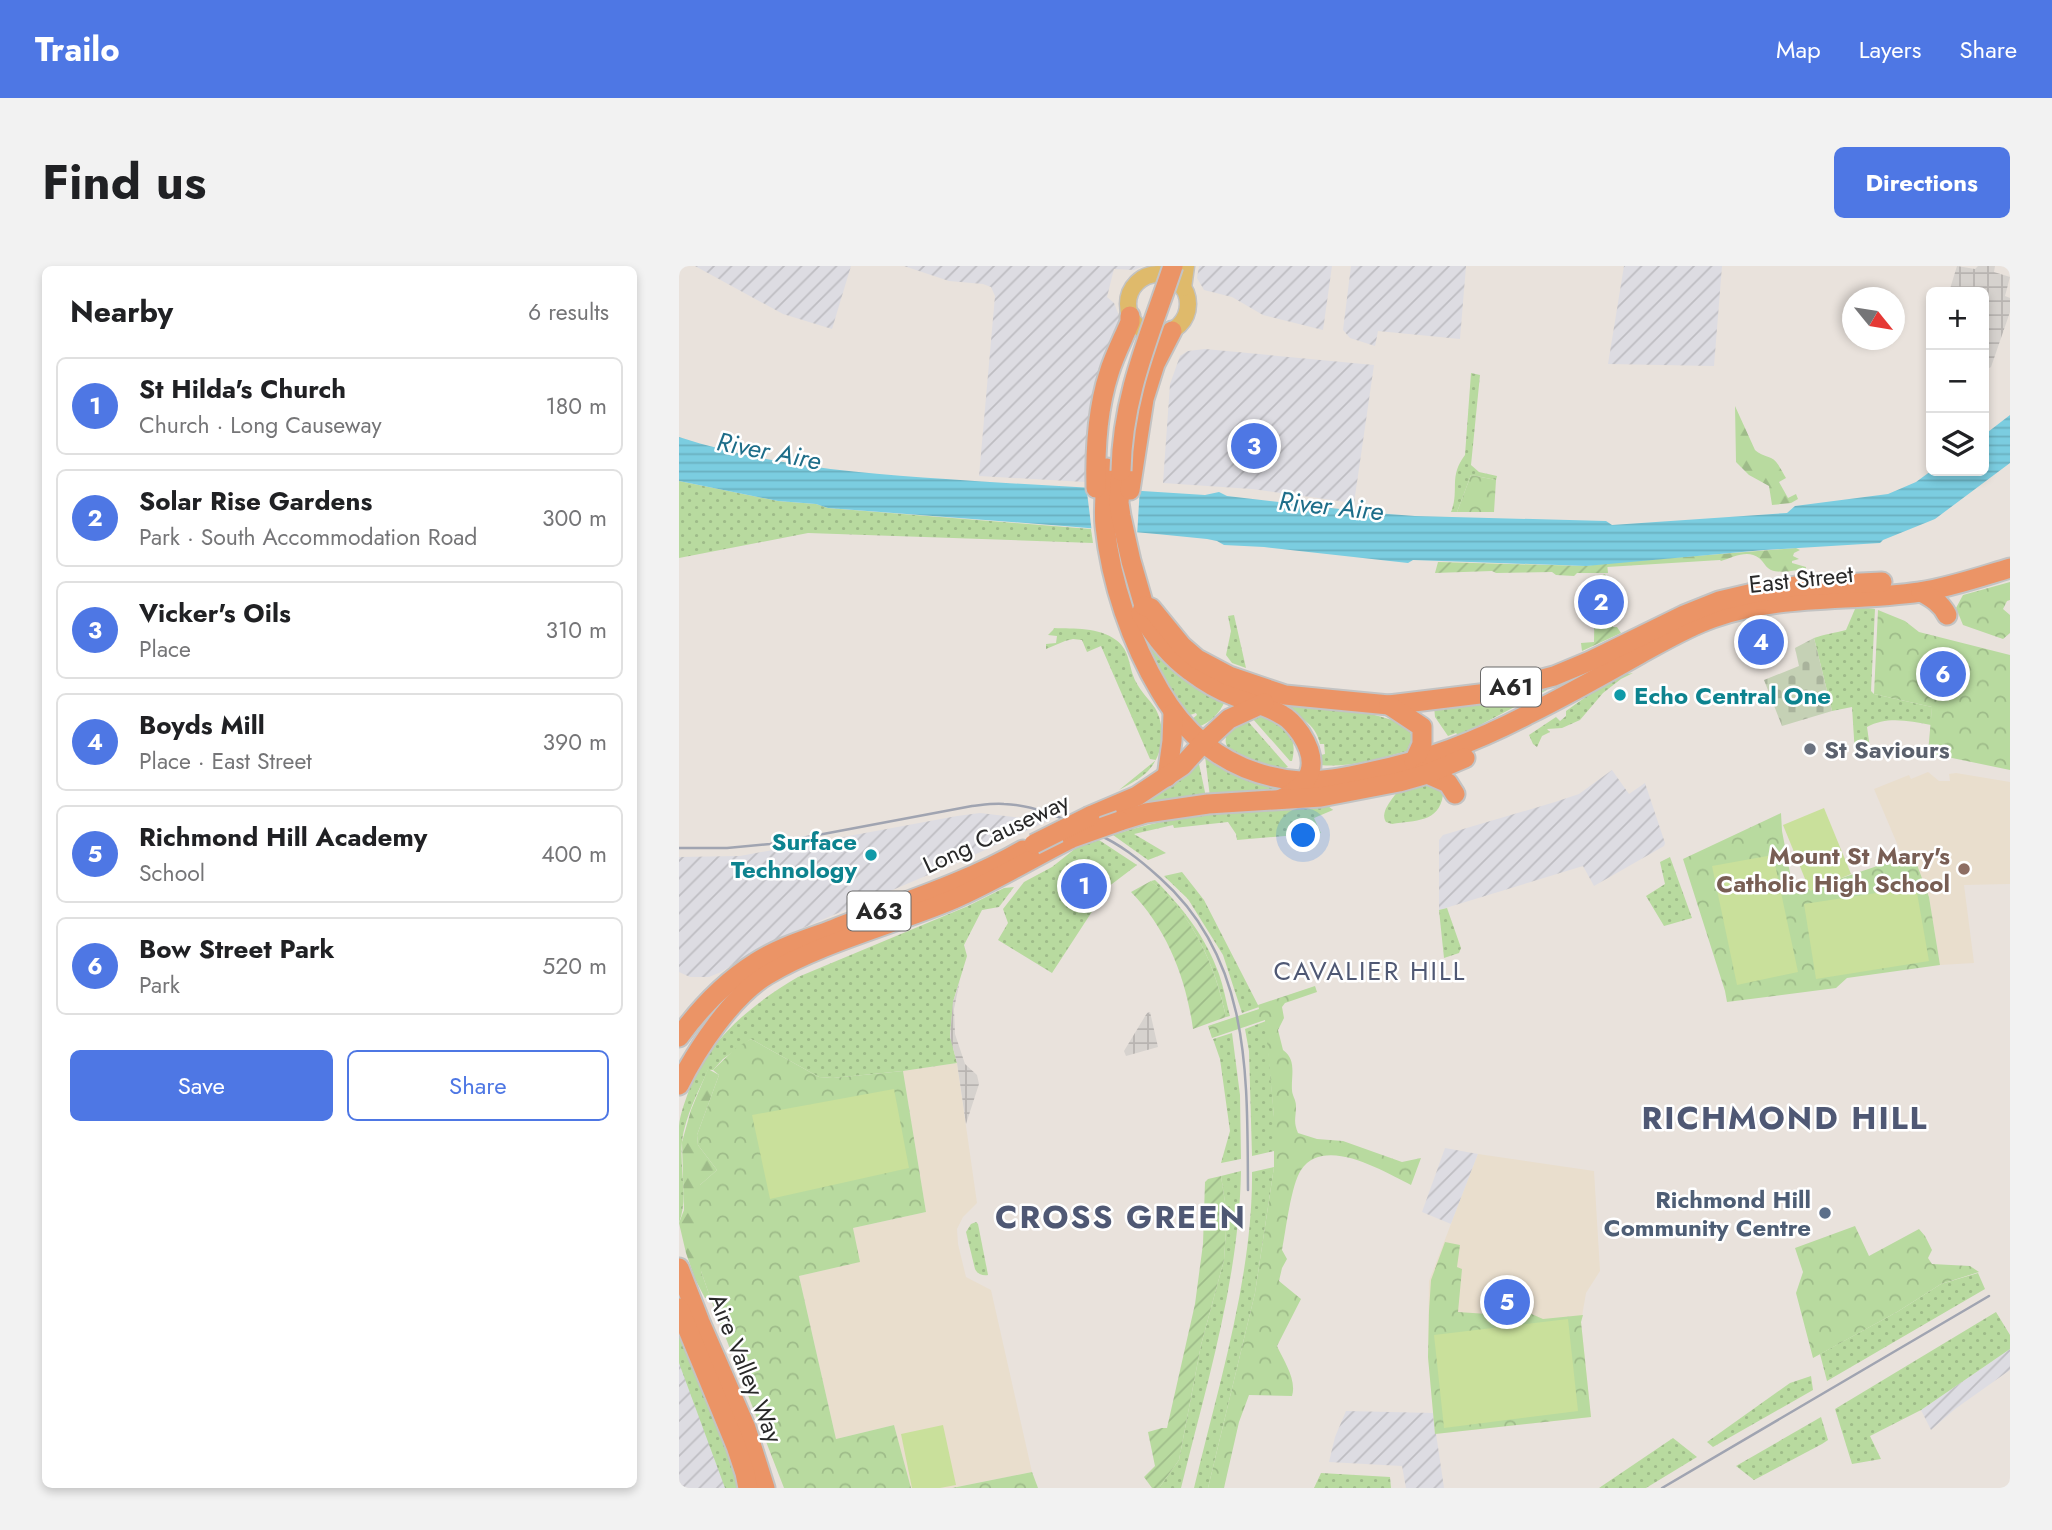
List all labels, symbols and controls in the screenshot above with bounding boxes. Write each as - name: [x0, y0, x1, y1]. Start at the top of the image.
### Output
- text: Trailo: [35, 26, 120, 73]
- text: Map: [1776, 32, 1821, 67]
- text: Layers: [1859, 32, 1921, 67]
- text: Share: [1959, 32, 2017, 67]
- text: Find us: [42, 147, 206, 217]
- button: Directions: [1834, 147, 2010, 218]
- north arrow: [1842, 287, 1905, 350]
- map controls: [1926, 287, 1989, 476]
- button: +: [1926, 287, 1989, 350]
- text: Nearby: [70, 290, 173, 333]
- text: 6 results: [528, 295, 609, 329]
- button: −: [1926, 350, 1989, 413]
- text: St Hilda's Church: [139, 370, 346, 408]
- text: 1: [89, 389, 101, 423]
- text: 180 m: [545, 389, 607, 423]
- text: Church · Long Causeway: [139, 408, 382, 442]
- button: layers: [1926, 413, 1989, 476]
- pin: 3: [1231, 420, 1277, 472]
- water label: River Aire: [714, 422, 824, 480]
- text: Solar Rise Gardens: [139, 482, 372, 520]
- water label: River Aire: [1277, 482, 1385, 530]
- text: 2: [87, 501, 103, 535]
- text: 300 m: [542, 501, 607, 535]
- text: Park · South Accommodation Road: [139, 520, 477, 554]
- street label: East Street: [1747, 556, 1855, 602]
- pin: 2: [1578, 576, 1624, 628]
- text: Vicker's Oils: [139, 594, 291, 632]
- text: 3: [88, 613, 102, 647]
- text: 310 m: [545, 613, 607, 647]
- pin: 4: [1738, 616, 1784, 668]
- text: Place: [139, 632, 191, 666]
- pin: 6: [1920, 648, 1966, 700]
- road number: A61: [1481, 668, 1541, 706]
- place label: Echo Central One: [1634, 678, 1831, 713]
- marker: Echo Central One: [1612, 687, 1628, 703]
- text: Boyds Mill: [139, 706, 265, 744]
- text: 4: [87, 725, 103, 759]
- text: 390 m: [543, 725, 607, 759]
- place label: St Saviours: [1824, 732, 1950, 767]
- marker: St Saviours: [1802, 741, 1818, 757]
- text: Place · East Street: [139, 744, 312, 778]
- street label: Long Causeway: [917, 784, 1075, 882]
- text: Richmond Hill Academy: [139, 818, 427, 856]
- your location: [1286, 818, 1320, 852]
- place label: Surface Technology: [731, 824, 857, 887]
- text: 5: [88, 837, 102, 871]
- text: 400 m: [541, 837, 607, 871]
- place label: Mount St Mary's Catholic High School: [1716, 838, 1950, 901]
- marker: Surface Technology: [863, 847, 879, 863]
- text: School: [139, 856, 205, 890]
- pin: 1: [1061, 860, 1107, 912]
- marker: Mount St Mary's Catholic High School: [1956, 861, 1972, 877]
- road number: A63: [847, 891, 911, 930]
- text: Bow Street Park: [139, 930, 335, 968]
- text: 6: [87, 949, 103, 983]
- text: 520 m: [542, 949, 607, 983]
- district label: CAVALIER HILL: [1274, 952, 1466, 990]
- text: Park: [139, 968, 180, 1002]
- button: Save: [70, 1050, 333, 1121]
- button: Share: [347, 1050, 609, 1121]
- district label: RICHMOND HILL: [1642, 1095, 1928, 1141]
- place label: Richmond Hill Community Centre: [1604, 1182, 1811, 1245]
- district label: CROSS GREEN: [995, 1194, 1247, 1240]
- marker: Richmond Hill Community Centre: [1817, 1205, 1833, 1221]
- pin: 5: [1484, 1276, 1530, 1328]
- street label: Aire Valley Way: [700, 1288, 792, 1449]

